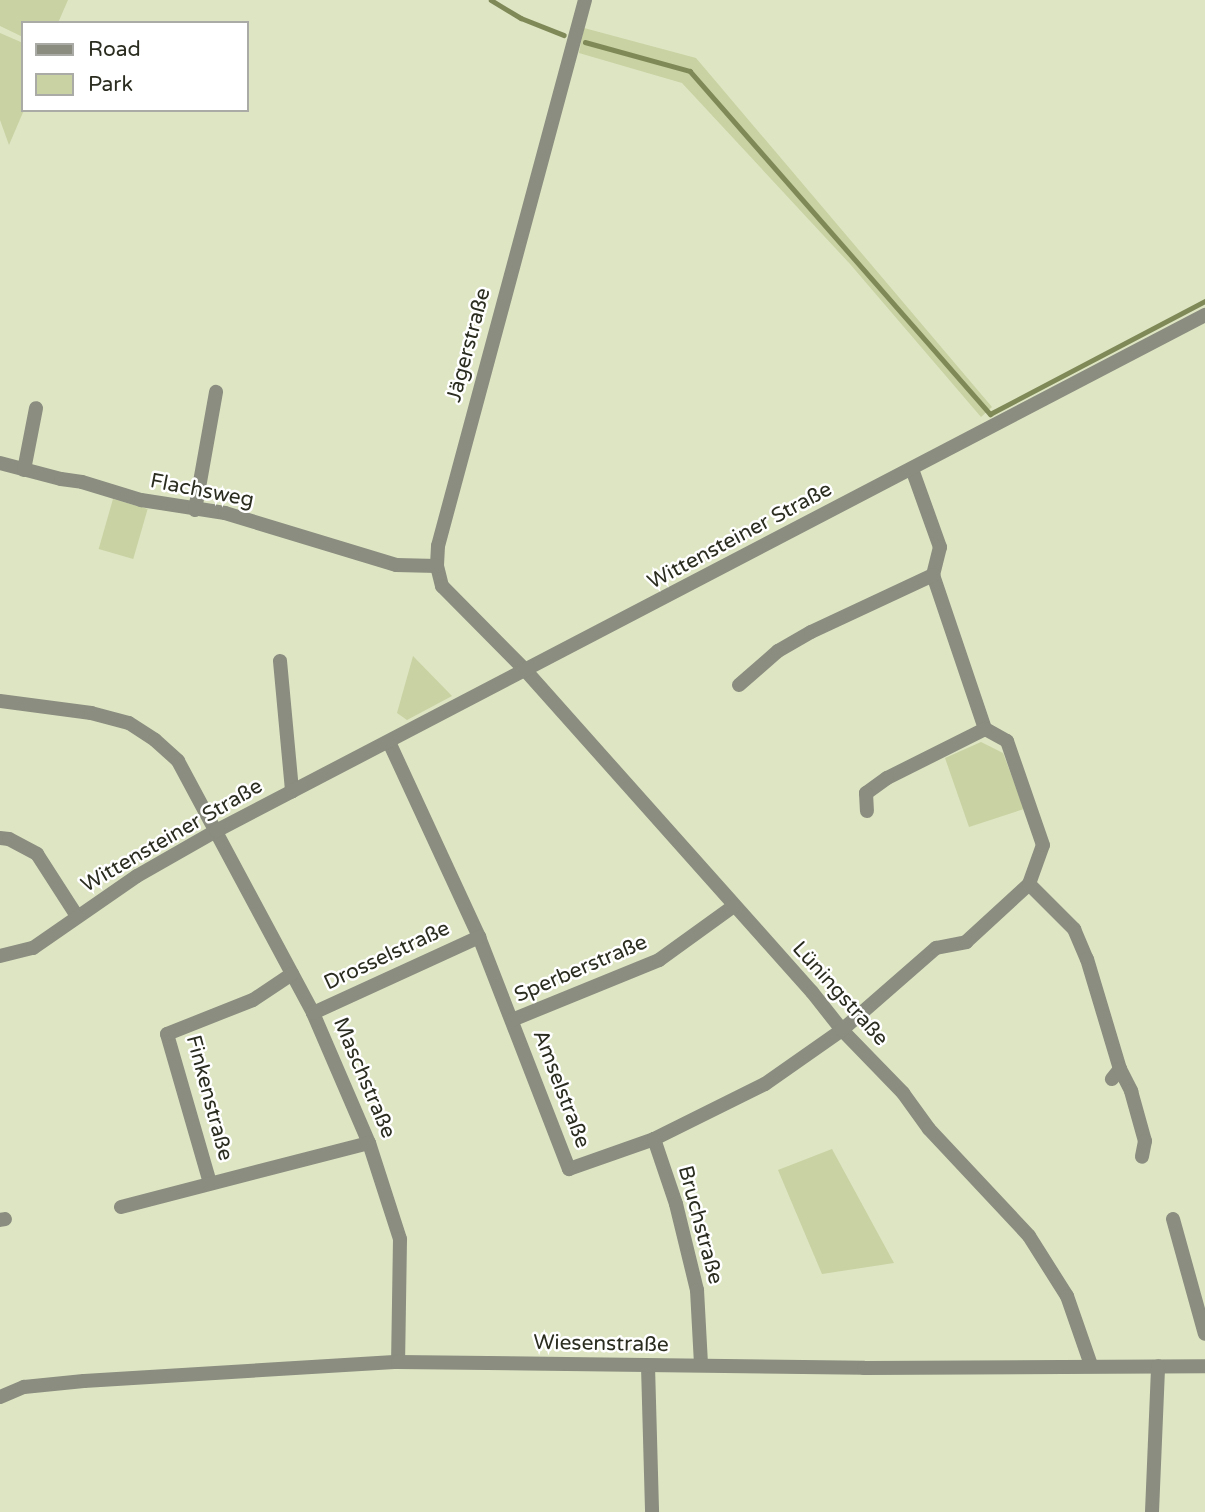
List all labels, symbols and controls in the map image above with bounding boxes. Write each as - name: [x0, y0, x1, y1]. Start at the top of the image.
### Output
- legend: [21, 21, 248, 112]
- text: Road: [88, 37, 141, 62]
- text: Park: [88, 72, 133, 97]
- street label: Jägerstraße: [442, 285, 496, 405]
- street label: Flachsweg: [148, 469, 256, 513]
- street label: Wittensteiner Straße: [644, 477, 836, 595]
- street label: Wittensteiner Straße: [77, 774, 267, 898]
- street label: Drosselstraße: [320, 916, 454, 996]
- street label: Sperberstraße: [511, 930, 651, 1008]
- street label: Lüningstraße: [787, 937, 893, 1051]
- street label: Maschstraße: [327, 1014, 401, 1142]
- street label: Amselstraße: [527, 1026, 595, 1152]
- street label: Finkenstraße: [180, 1032, 238, 1164]
- street label: Bruchstraße: [672, 1163, 728, 1287]
- street label: Wiesenstraße: [533, 1330, 669, 1358]

